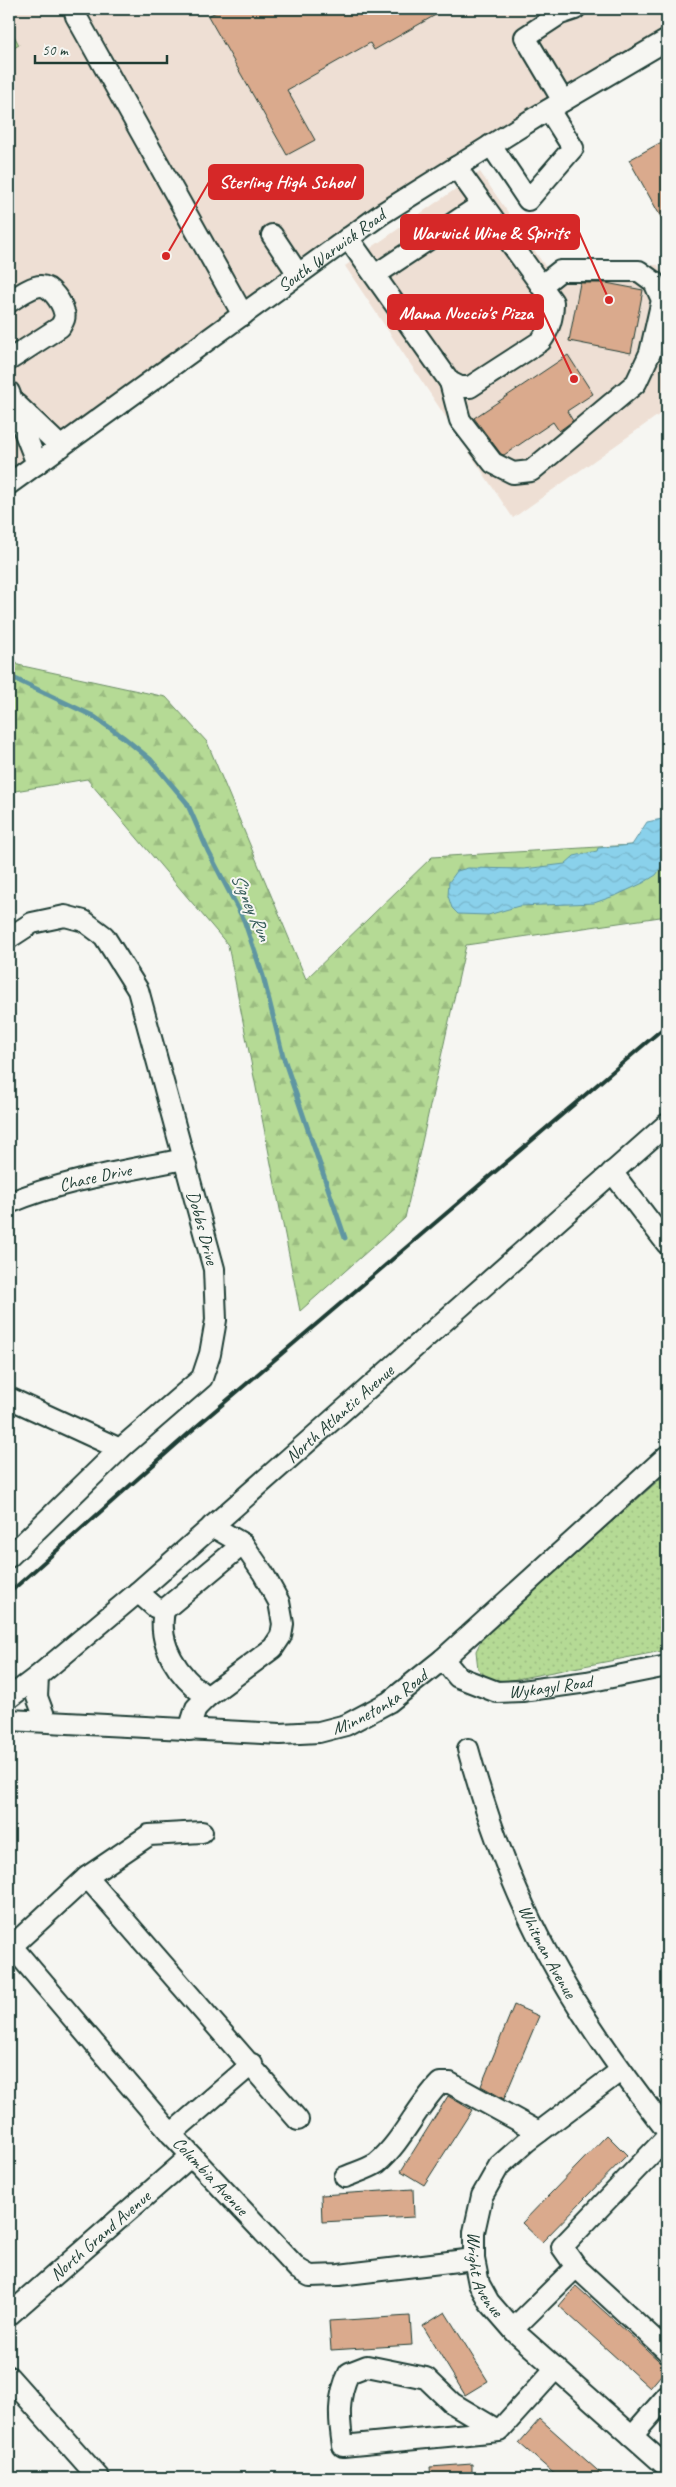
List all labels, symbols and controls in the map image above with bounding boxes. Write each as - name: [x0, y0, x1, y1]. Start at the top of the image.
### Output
- scale bar: [35, 32, 168, 64]
- text: 50 m: [42, 41, 69, 60]
- callout: Sterling High School: [209, 165, 363, 199]
- text: Sterling High School: [219, 170, 357, 194]
- street label: South Warwick Road: [273, 202, 392, 297]
- callout: Warwick Wine & Spirits: [401, 215, 579, 249]
- text: Warwick Wine & Spirits: [411, 221, 571, 245]
- callout: Mama Nuccio's Pizza: [388, 295, 543, 329]
- text: Mama Nuccio's Pizza: [399, 301, 534, 325]
- water label: Signey Run: [226, 870, 277, 946]
- street label: Chase Drive: [57, 1158, 134, 1196]
- street label: Dobbs Drive: [182, 1188, 224, 1268]
- street label: North Atlantic Avenue: [281, 1359, 399, 1468]
- street label: Minnetonka Road: [330, 1663, 434, 1739]
- street label: Wykagyl Road: [508, 1670, 597, 1703]
- street label: Whitman Avenue: [514, 1901, 582, 2003]
- street label: Columbia Avenue: [168, 2132, 254, 2221]
- street label: North Grand Avenue: [45, 2185, 156, 2285]
- street label: Wright Avenue: [463, 2232, 509, 2322]

